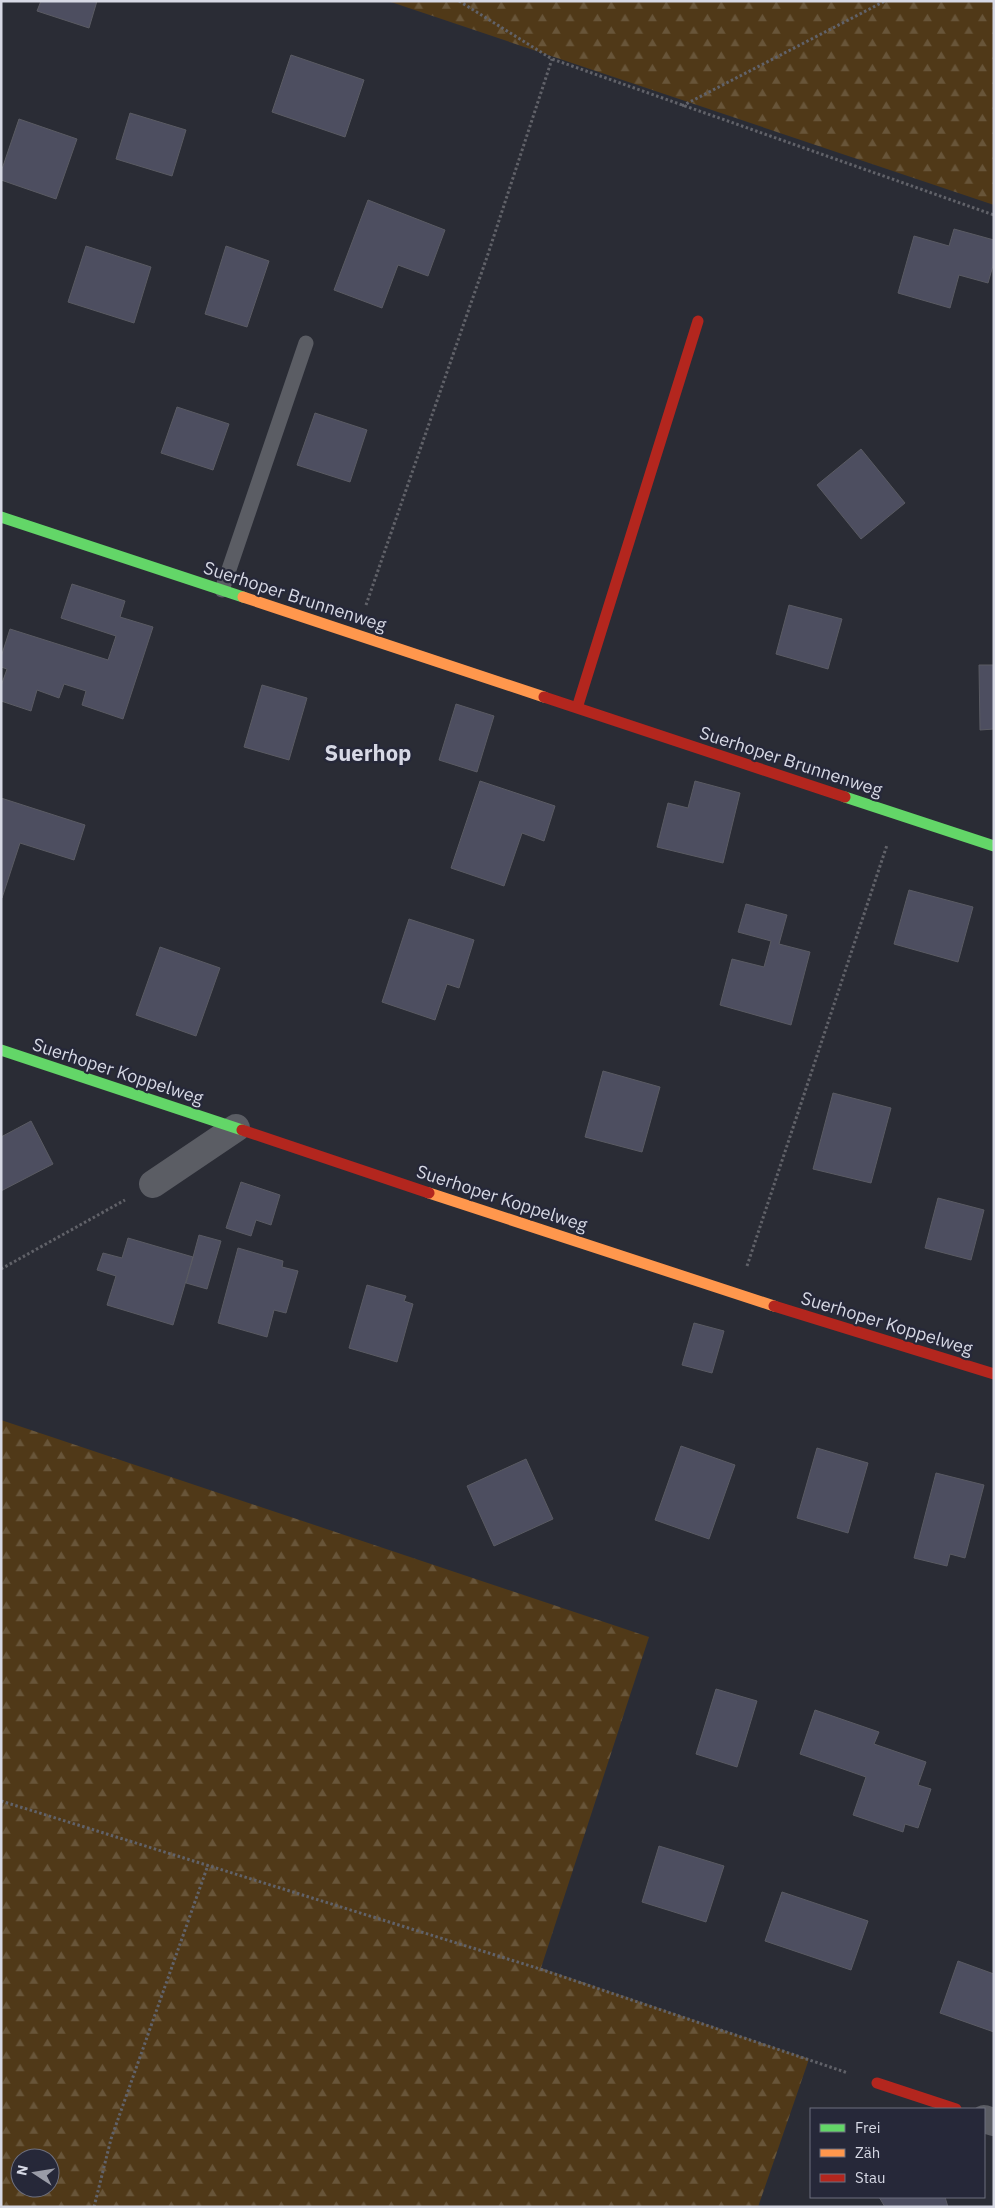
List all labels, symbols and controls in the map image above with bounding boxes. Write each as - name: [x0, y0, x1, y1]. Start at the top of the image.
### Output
- street label: Suerhoper Brunnenweg: [201, 556, 390, 637]
- street label: Suerhoper Brunnenweg: [697, 721, 886, 802]
- district label: Suerhop: [325, 738, 412, 767]
- street label: Suerhoper Koppelweg: [30, 1032, 207, 1110]
- street label: Suerhoper Koppelweg: [414, 1159, 591, 1237]
- street label: Suerhoper Koppelweg: [798, 1286, 976, 1360]
- legend: [810, 2108, 985, 2198]
- text: Frei: [855, 2118, 881, 2137]
- text: Zäh: [855, 2143, 880, 2162]
- north arrow: [10, 2148, 60, 2198]
- text: N: [12, 2163, 32, 2177]
- text: Stau: [855, 2168, 886, 2187]

